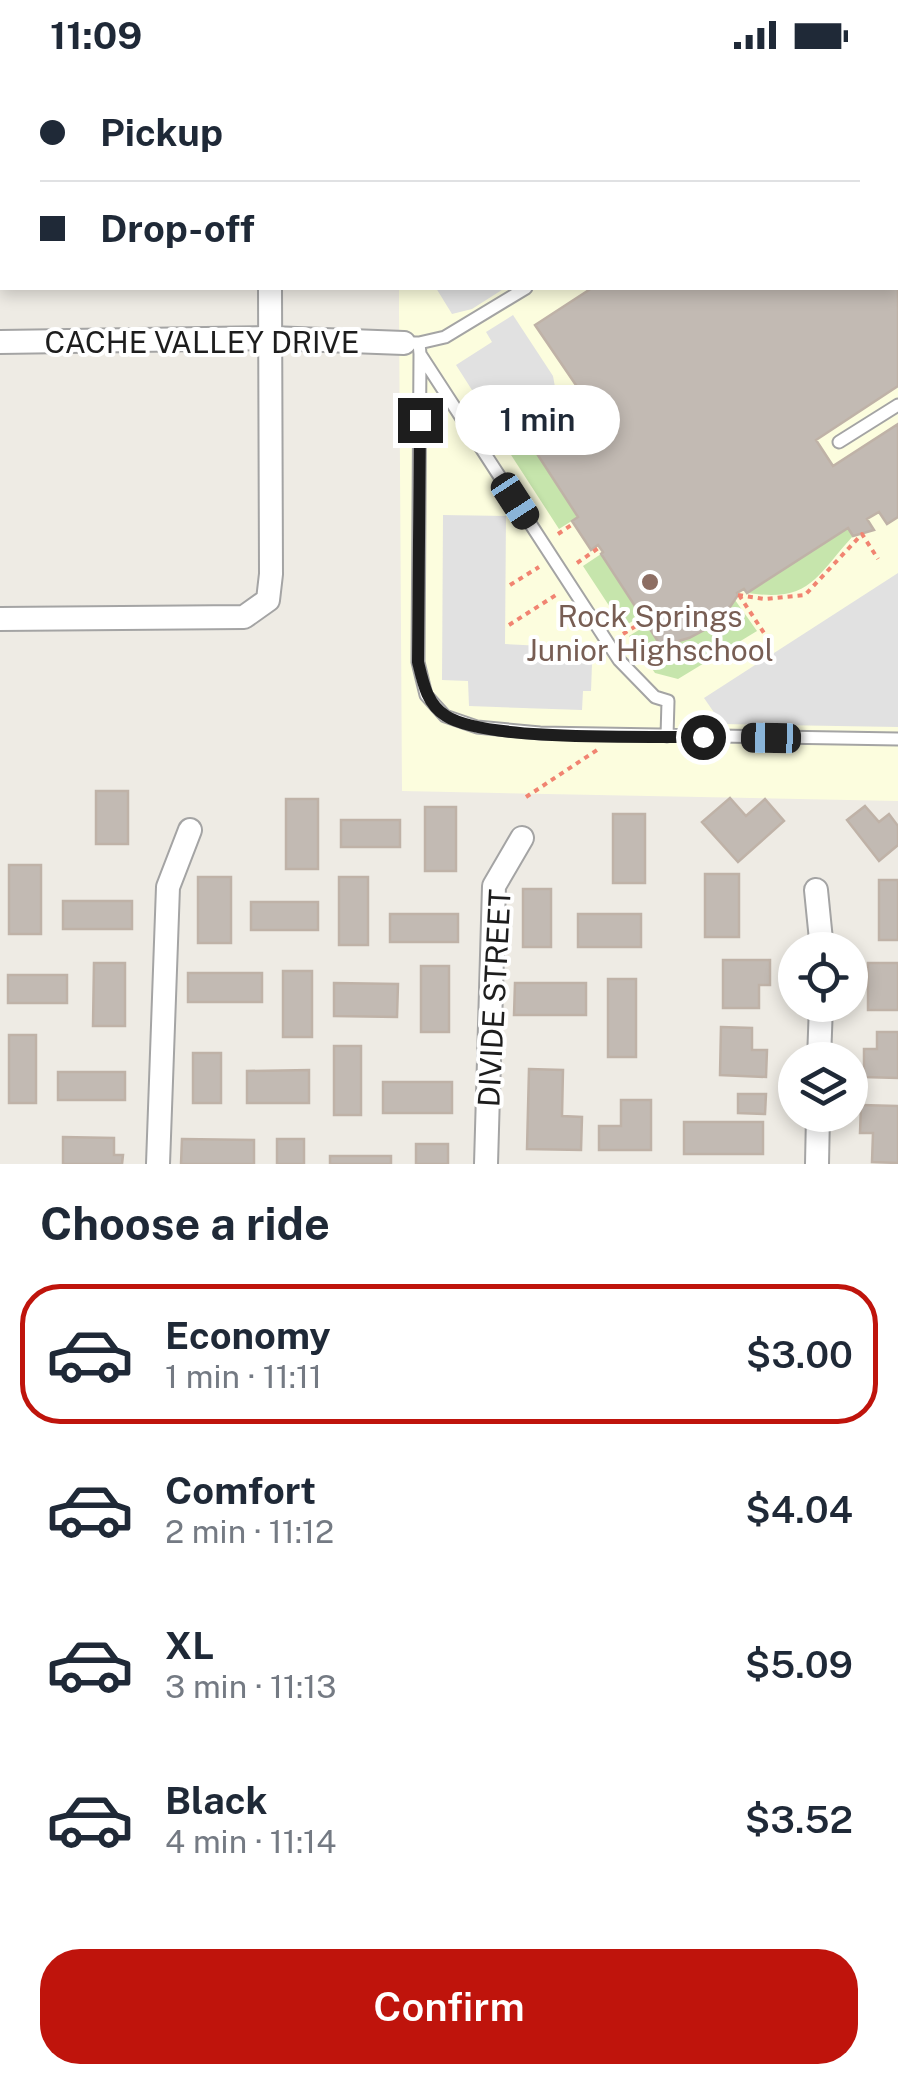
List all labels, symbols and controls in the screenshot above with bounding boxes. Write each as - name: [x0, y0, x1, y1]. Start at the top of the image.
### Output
- text: 11:09: [50, 13, 142, 58]
- text: Pickup: [100, 110, 223, 155]
- text: Drop-off: [100, 206, 255, 251]
- street label: CACHE VALLEY DRIVE: [45, 324, 359, 360]
- callout: 1 min: [455, 385, 620, 455]
- route end: [398, 398, 443, 443]
- text: 1 min: [499, 401, 576, 438]
- car: [486, 468, 544, 534]
- marker: Rock Springs Junior Highschool: [639, 571, 661, 593]
- place label: Rock Springs Junior Highschool: [526, 598, 774, 668]
- route start: [681, 715, 726, 760]
- car: [741, 722, 801, 754]
- street label: DIVIDE STREET: [470, 888, 518, 1108]
- map controls: [778, 932, 868, 1132]
- button: locate: [778, 932, 868, 1022]
- button: layers: [778, 1042, 868, 1132]
- text: Choose a ride: [40, 1197, 330, 1250]
- icon: car: [45, 1309, 135, 1399]
- text: Economy: [165, 1313, 331, 1358]
- text: $3.00: [746, 1332, 853, 1377]
- text: 1 min · 11:11: [165, 1358, 322, 1395]
- icon: car: [45, 1464, 135, 1554]
- text: Comfort: [165, 1468, 316, 1513]
- text: $4.04: [745, 1487, 853, 1532]
- text: 2 min · 11:12: [165, 1513, 334, 1550]
- icon: car: [45, 1619, 135, 1709]
- text: XL: [165, 1623, 214, 1668]
- text: $5.09: [745, 1642, 853, 1687]
- text: 3 min · 11:13: [165, 1668, 336, 1705]
- icon: car: [45, 1774, 135, 1864]
- text: Black: [165, 1778, 268, 1823]
- text: $3.52: [745, 1797, 853, 1842]
- text: 4 min · 11:14: [165, 1823, 336, 1860]
- button: Confirm: [40, 1949, 858, 2064]

